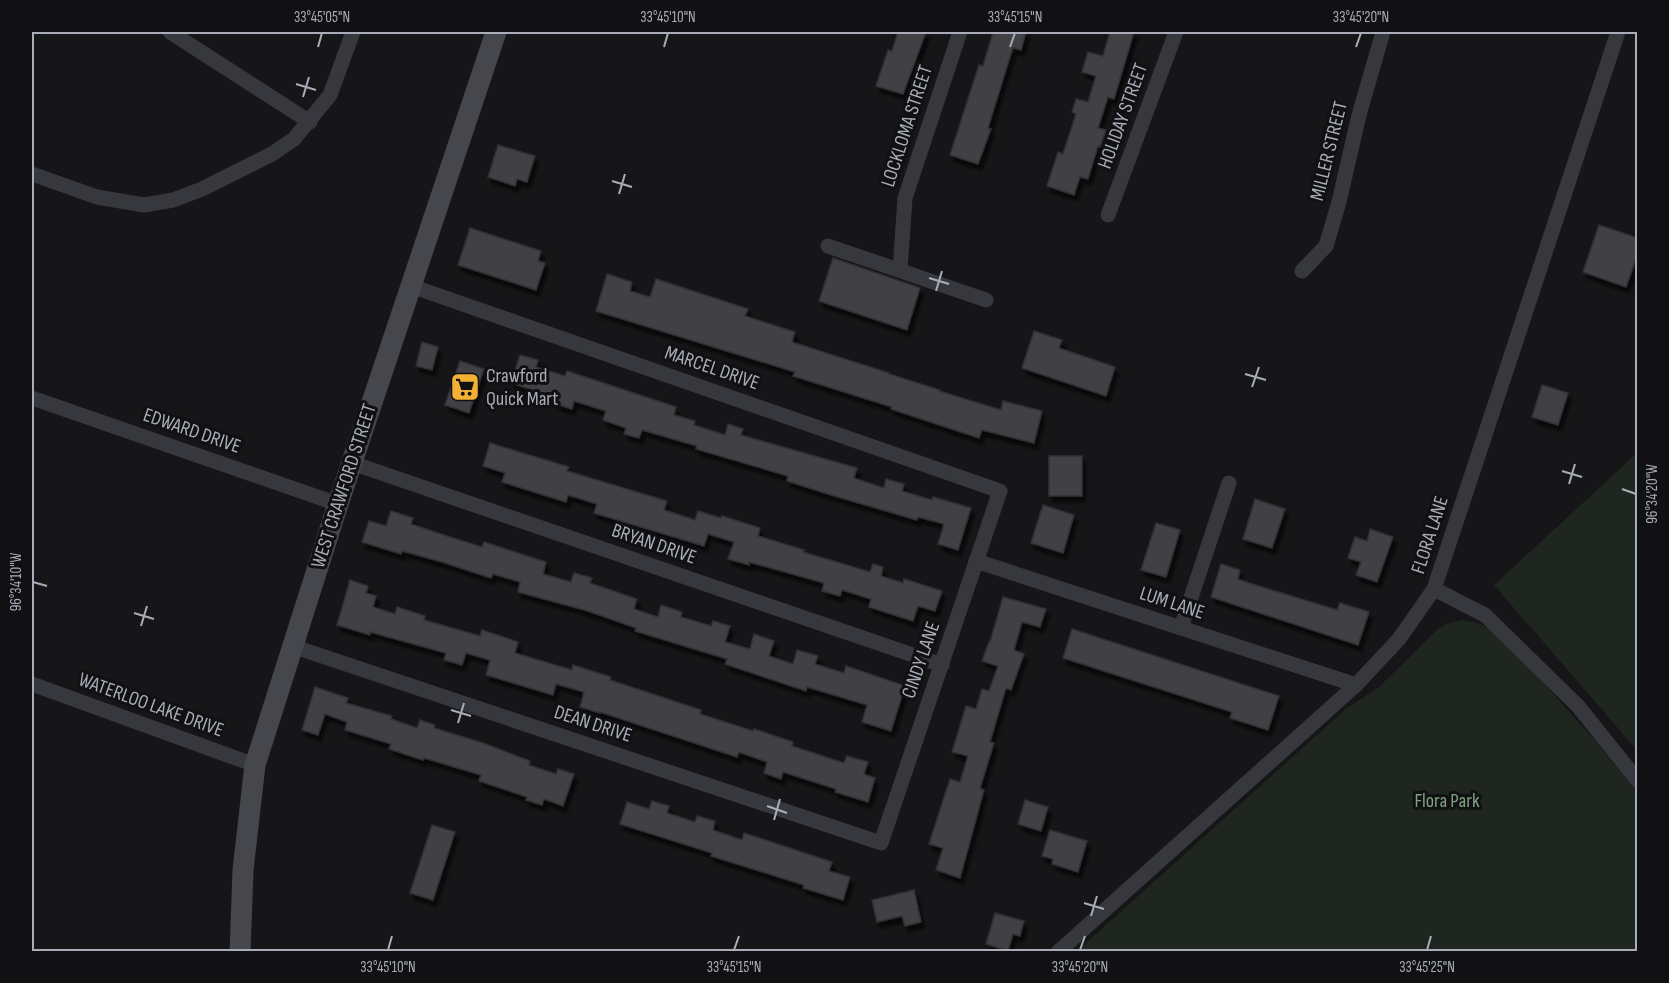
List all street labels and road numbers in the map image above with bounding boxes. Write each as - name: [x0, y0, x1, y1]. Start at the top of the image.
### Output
- street label: HOLIDAY STREET: [1093, 60, 1153, 172]
- street label: LOCKLOMA STREET: [876, 62, 938, 190]
- street label: MILLER STREET: [1305, 99, 1353, 203]
- street label: MARCEL DRIVE: [662, 341, 762, 395]
- street label: WEST CRAWFORD STREET: [306, 401, 382, 571]
- street label: EDWARD DRIVE: [140, 403, 244, 459]
- street label: FLORA LANE: [1406, 493, 1454, 577]
- street label: BRYAN DRIVE: [609, 518, 699, 570]
- street label: LUM LANE: [1137, 581, 1207, 625]
- street label: CINDY LANE: [897, 618, 945, 702]
- street label: WATERLOO LAKE DRIVE: [75, 668, 227, 742]
- street label: DEAN DRIVE: [551, 700, 635, 748]

